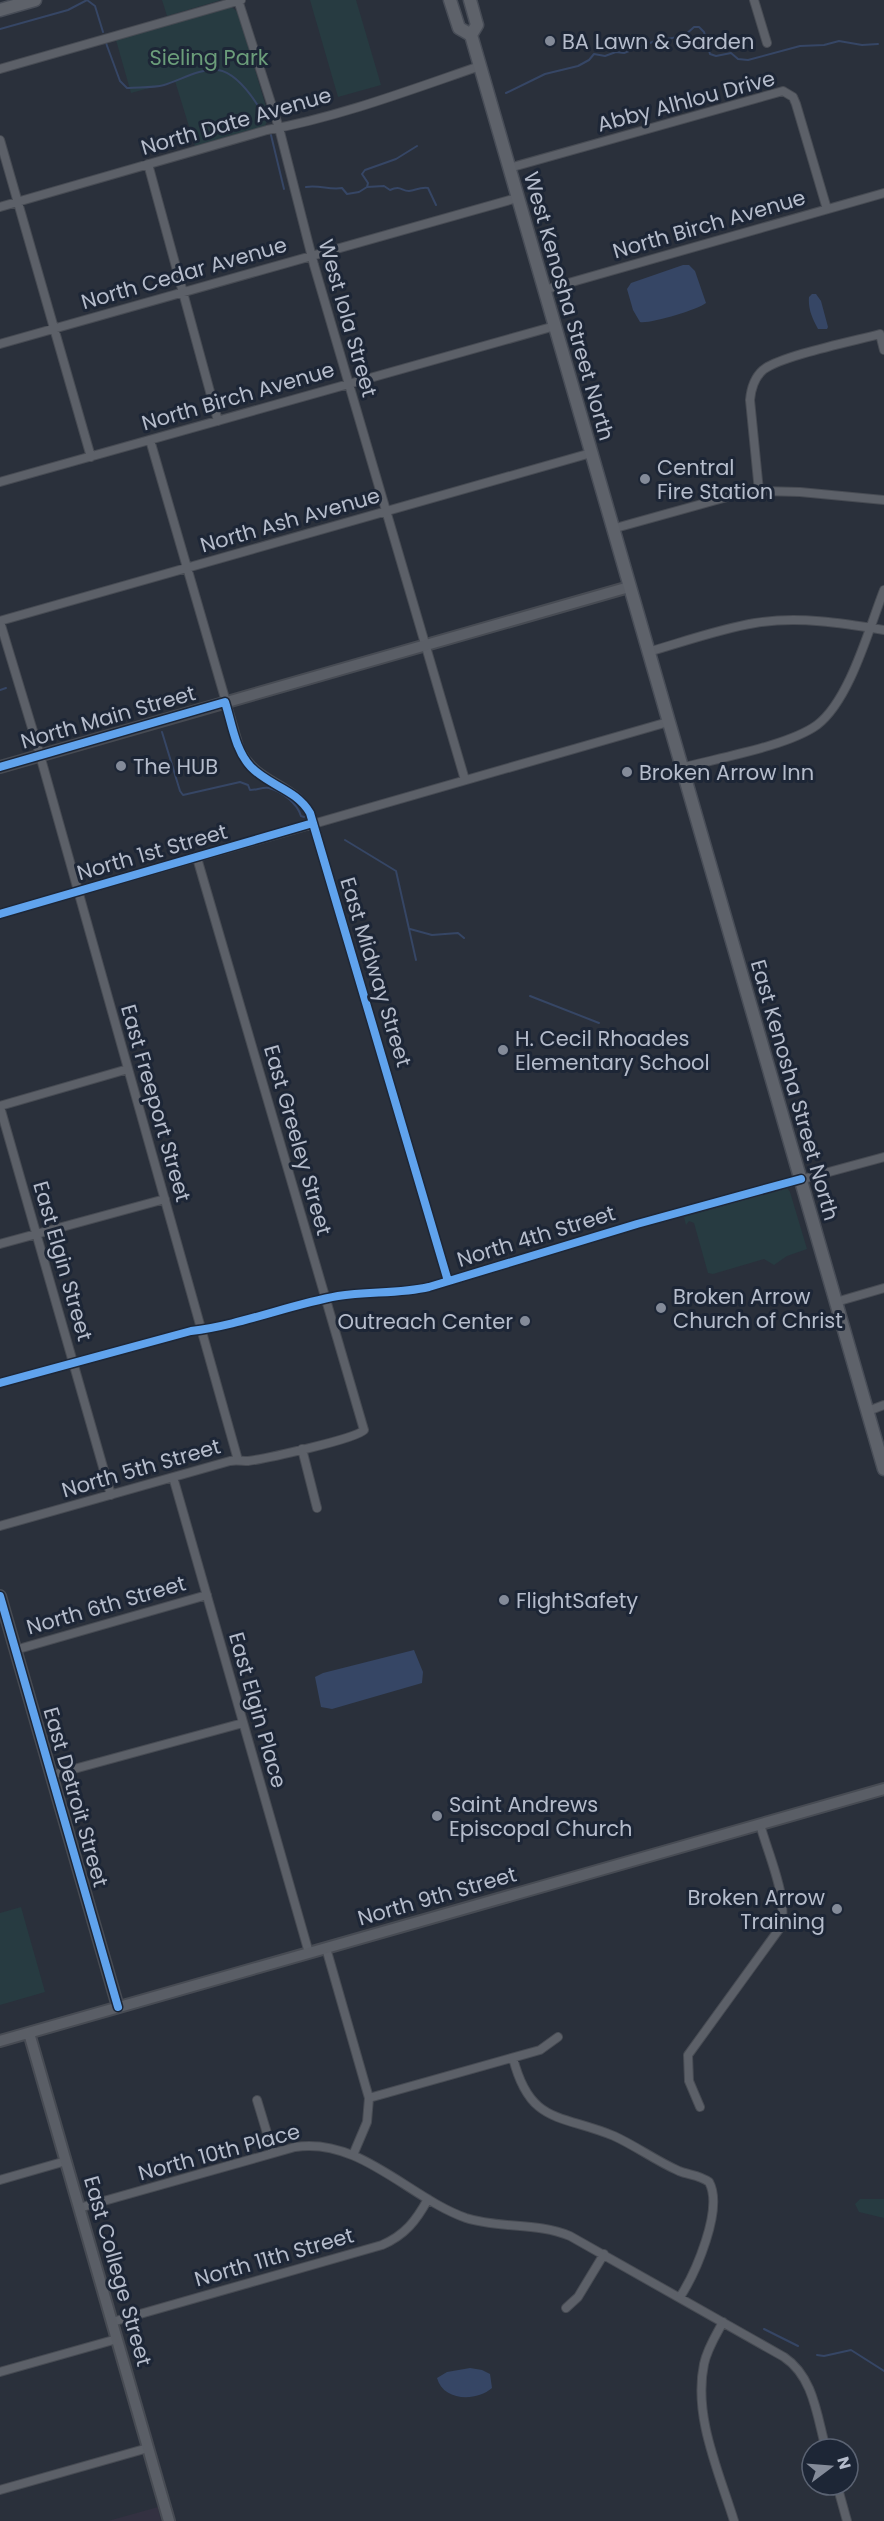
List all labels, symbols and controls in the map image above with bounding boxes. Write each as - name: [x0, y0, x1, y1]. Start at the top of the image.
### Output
- place label: BA Lawn & Garden: [562, 27, 754, 56]
- marker: BA Lawn & Garden: [543, 34, 557, 48]
- park label: Sieling Park: [149, 43, 269, 72]
- street label: Abby Alhlou Drive: [594, 63, 778, 139]
- street label: North Date Avenue: [137, 80, 335, 162]
- street label: West Kenosha Street North: [517, 168, 621, 444]
- street label: North Birch Avenue: [609, 183, 809, 265]
- street label: North Cedar Avenue: [78, 230, 290, 316]
- street label: West Iola Street: [312, 236, 384, 400]
- street label: North Birch Avenue: [138, 355, 338, 437]
- place label: Central Fire Station: [657, 453, 773, 506]
- marker: Central Fire Station: [638, 472, 652, 486]
- street label: North Ash Avenue: [197, 480, 383, 560]
- street label: North Main Street: [17, 678, 199, 756]
- place label: The HUB: [133, 752, 218, 781]
- place label: Broken Arrow Inn: [639, 758, 814, 787]
- marker: The HUB: [114, 759, 128, 773]
- marker: Broken Arrow Inn: [620, 765, 634, 779]
- street label: North 1st Street: [73, 817, 231, 887]
- street label: East Midway Street: [333, 874, 419, 1070]
- street label: East Kenosha Street North: [744, 956, 846, 1224]
- street label: East Freeport Street: [114, 1001, 198, 1205]
- place label: H. Cecil Rhoades Elementary School: [515, 1024, 710, 1077]
- street label: East Greeley Street: [257, 1042, 339, 1238]
- marker: H. Cecil Rhoades Elementary School: [496, 1043, 510, 1057]
- street label: East Elgin Street: [26, 1178, 100, 1344]
- street label: North 4th Street: [453, 1198, 619, 1274]
- place label: Broken Arrow Church of Christ: [673, 1282, 843, 1335]
- marker: Broken Arrow Church of Christ: [654, 1301, 668, 1315]
- place label: Outreach Center: [337, 1307, 513, 1336]
- marker: Outreach Center: [518, 1314, 532, 1328]
- street label: North 5th Street: [58, 1431, 224, 1505]
- street label: North 6th Street: [23, 1568, 189, 1642]
- place label: FlightSafety: [516, 1586, 638, 1615]
- marker: FlightSafety: [497, 1593, 511, 1607]
- street label: East Elgin Place: [222, 1629, 294, 1791]
- street label: East Detroit Street: [36, 1704, 116, 1890]
- place label: Saint Andrews Episcopal Church: [449, 1790, 633, 1843]
- marker: Saint Andrews Episcopal Church: [430, 1809, 444, 1823]
- street label: North 9th Street: [354, 1859, 520, 1933]
- place label: Broken Arrow Training: [687, 1883, 825, 1936]
- marker: Broken Arrow Training: [830, 1902, 844, 1916]
- street label: North 10th Place: [135, 2116, 303, 2188]
- street label: East College Street: [77, 2173, 159, 2369]
- street label: North 11th Street: [191, 2220, 357, 2294]
- north arrow: [800, 2437, 860, 2497]
- text: N: [831, 2454, 857, 2472]

